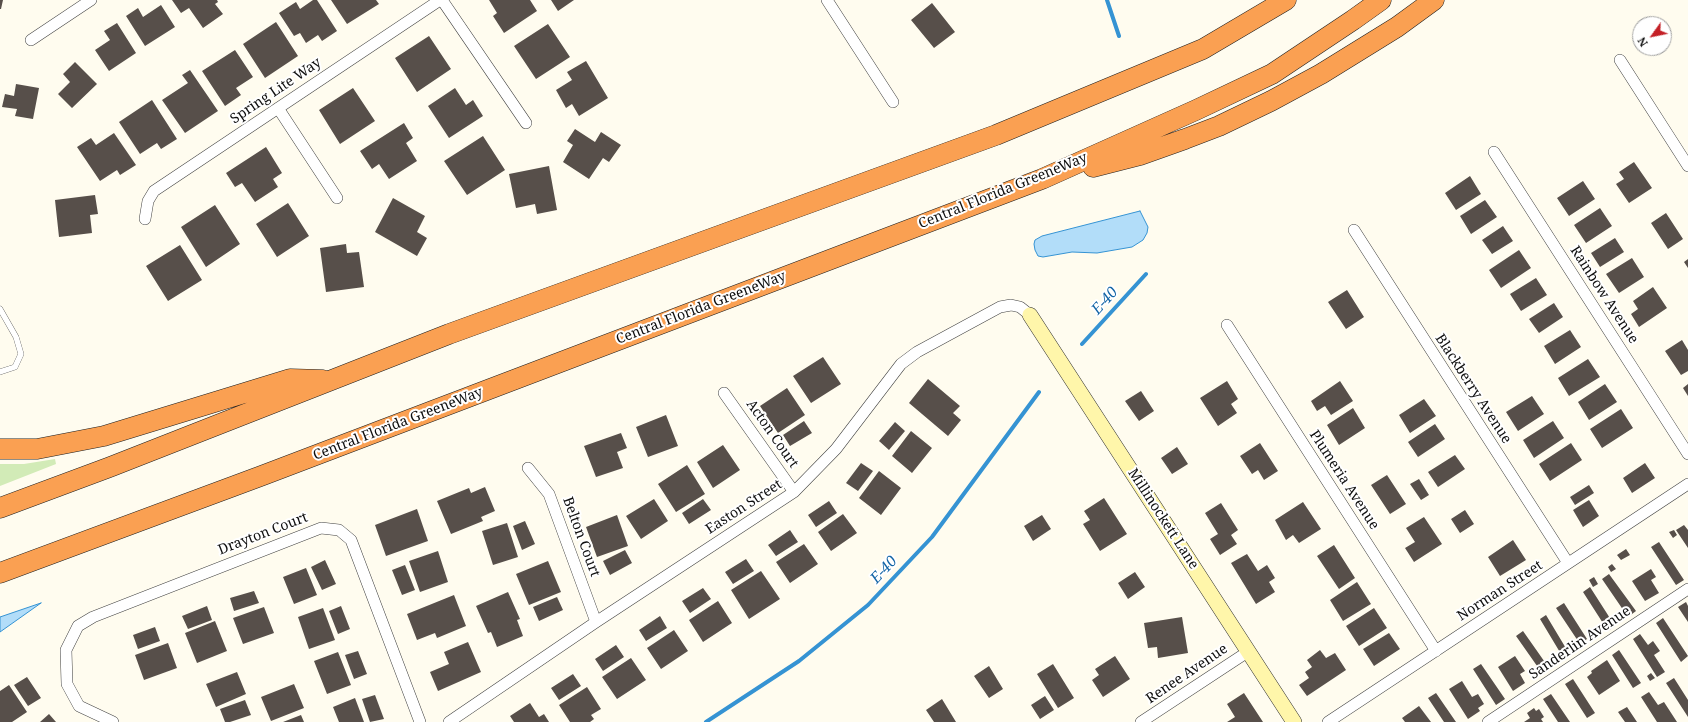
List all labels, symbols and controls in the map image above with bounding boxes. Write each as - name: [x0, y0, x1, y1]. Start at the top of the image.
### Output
- north arrow: [1632, 16, 1672, 56]
- text: N: [1634, 35, 1651, 50]
- street label: Spring Lite Way: [227, 54, 325, 128]
- street label: Central Florida GreeneWay: [916, 149, 1090, 233]
- street label: Rainbow Avenue: [1566, 243, 1642, 347]
- street label: Central Florida GreeneWay: [614, 268, 788, 348]
- water label: E-40: [1088, 284, 1122, 318]
- street label: Blackberry Avenue: [1431, 331, 1515, 447]
- street label: Central Florida GreeneWay: [311, 384, 485, 464]
- street label: Acton Court: [742, 397, 802, 471]
- street label: Plumeria Avenue: [1306, 427, 1382, 533]
- street label: Millinockett Lane: [1124, 465, 1202, 573]
- street label: Easton Street: [703, 476, 785, 538]
- street label: Belton Court: [559, 495, 603, 579]
- street label: Drayton Court: [216, 509, 310, 559]
- water label: E-40: [867, 553, 901, 587]
- street label: Norman Street: [1454, 557, 1546, 625]
- street label: Sanderlin Avenue: [1526, 603, 1634, 683]
- street label: Renee Avenue: [1143, 641, 1231, 707]

